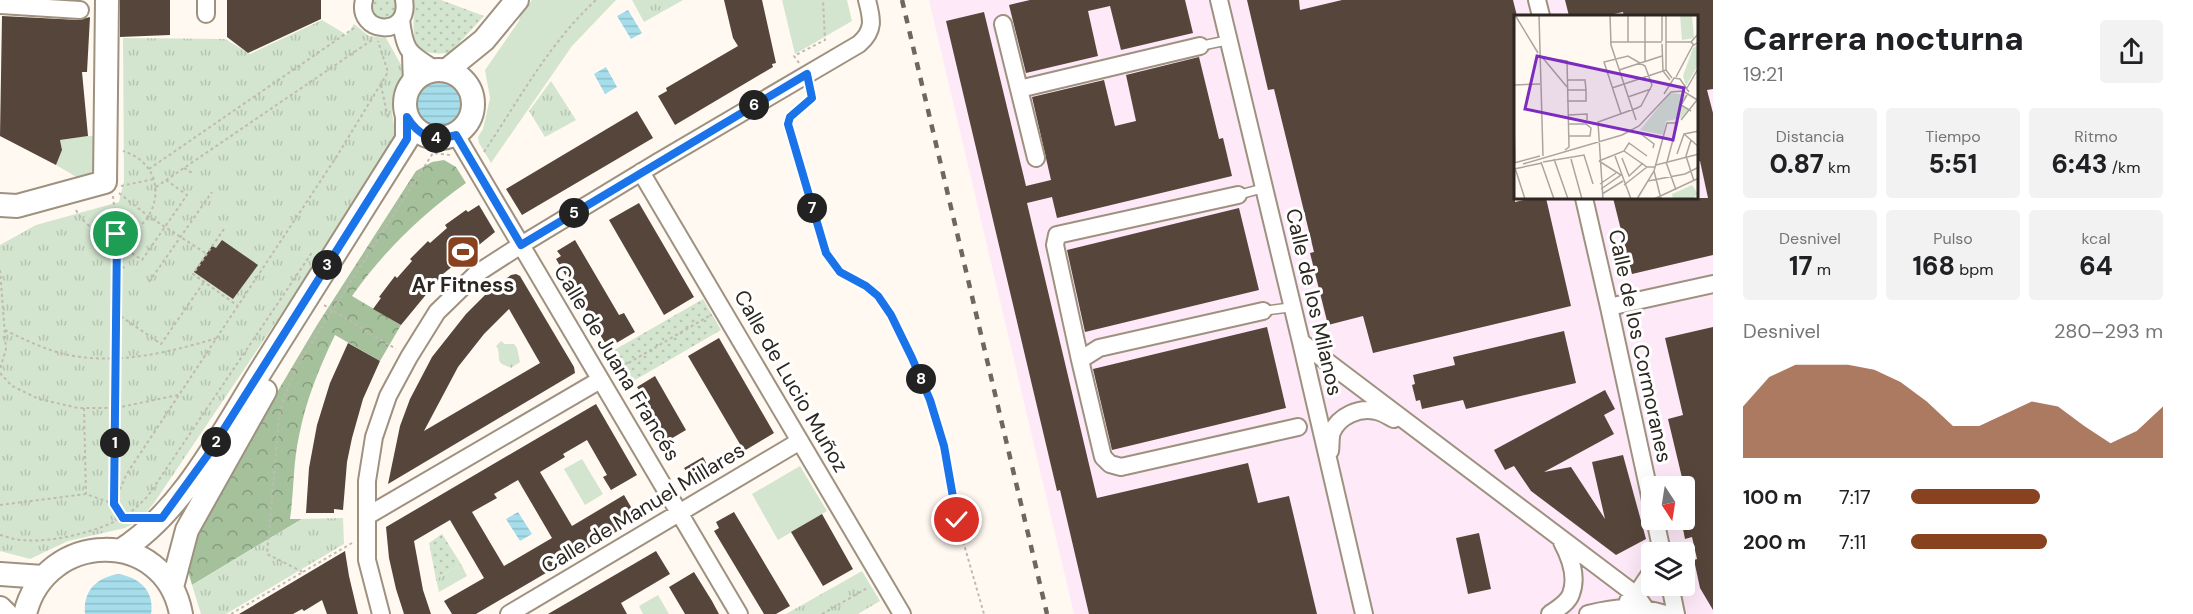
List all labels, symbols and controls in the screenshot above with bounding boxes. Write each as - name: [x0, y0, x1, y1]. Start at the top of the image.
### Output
- inset map: [1514, 15, 1698, 200]
- text: Carrera nocturna: [1743, 17, 2024, 60]
- button: share: [2100, 20, 2163, 83]
- text: 19:21: [1743, 61, 1784, 87]
- pin: 6: [739, 90, 769, 120]
- text: 6: [749, 94, 759, 115]
- pin: 4: [421, 123, 451, 153]
- text: Distancia: [1776, 126, 1844, 147]
- text: Tiempo: [1925, 126, 1981, 147]
- text: Ritmo: [2074, 126, 2118, 147]
- text: 4: [431, 127, 441, 148]
- text: 0.87: [1770, 147, 1824, 181]
- text: 5:51: [1929, 147, 1977, 181]
- text: 6:43: [2052, 147, 2108, 181]
- text: km: [1824, 157, 1850, 178]
- text: /km: [2108, 157, 2140, 178]
- pin: 7: [797, 193, 827, 223]
- text: 7: [808, 197, 816, 218]
- pin: 5: [559, 198, 589, 228]
- text: 5: [569, 202, 579, 223]
- street label: Calle de los Milanos: [1279, 206, 1349, 398]
- pin: [90, 208, 141, 259]
- icon: arrive: [99, 217, 132, 250]
- street label: Calle de los Cormoranes: [1602, 227, 1678, 465]
- text: Desnivel: [1779, 228, 1841, 249]
- text: Pulso: [1933, 228, 1973, 249]
- text: kcal: [2082, 228, 2110, 249]
- sports icon: Ar Fitness: [445, 234, 481, 270]
- text: 17: [1789, 249, 1813, 283]
- text: 168: [1912, 249, 1955, 283]
- text: 64: [2079, 249, 2113, 283]
- pin: 3: [312, 250, 342, 280]
- text: 3: [322, 254, 332, 275]
- text: m: [1813, 259, 1831, 280]
- text: bpm: [1955, 259, 1994, 280]
- street label: Calle de Juana Francés: [547, 260, 687, 466]
- place label: Ar Fitness: [412, 271, 514, 299]
- street label: Calle de Lucio Muñoz: [727, 285, 855, 477]
- text: Desnivel: [1743, 318, 1820, 344]
- text: 280–293 m: [2054, 318, 2163, 344]
- pin: 8: [906, 364, 936, 394]
- text: 8: [916, 368, 926, 389]
- pin: 2: [201, 427, 231, 457]
- pin: 1: [100, 428, 130, 458]
- text: 2: [211, 431, 221, 452]
- text: 1: [112, 432, 118, 453]
- street label: Calle de Manuel Millares: [536, 436, 750, 580]
- north arrow: [1641, 476, 1695, 530]
- map controls: [1641, 476, 1695, 596]
- text: 100 m: [1743, 484, 1802, 510]
- text: 7:17: [1839, 484, 1871, 510]
- pin: [931, 494, 982, 545]
- icon: check: [940, 503, 973, 536]
- text: 200 m: [1743, 529, 1806, 555]
- text: 7:11: [1839, 529, 1866, 555]
- button: layers: [1641, 542, 1695, 596]

